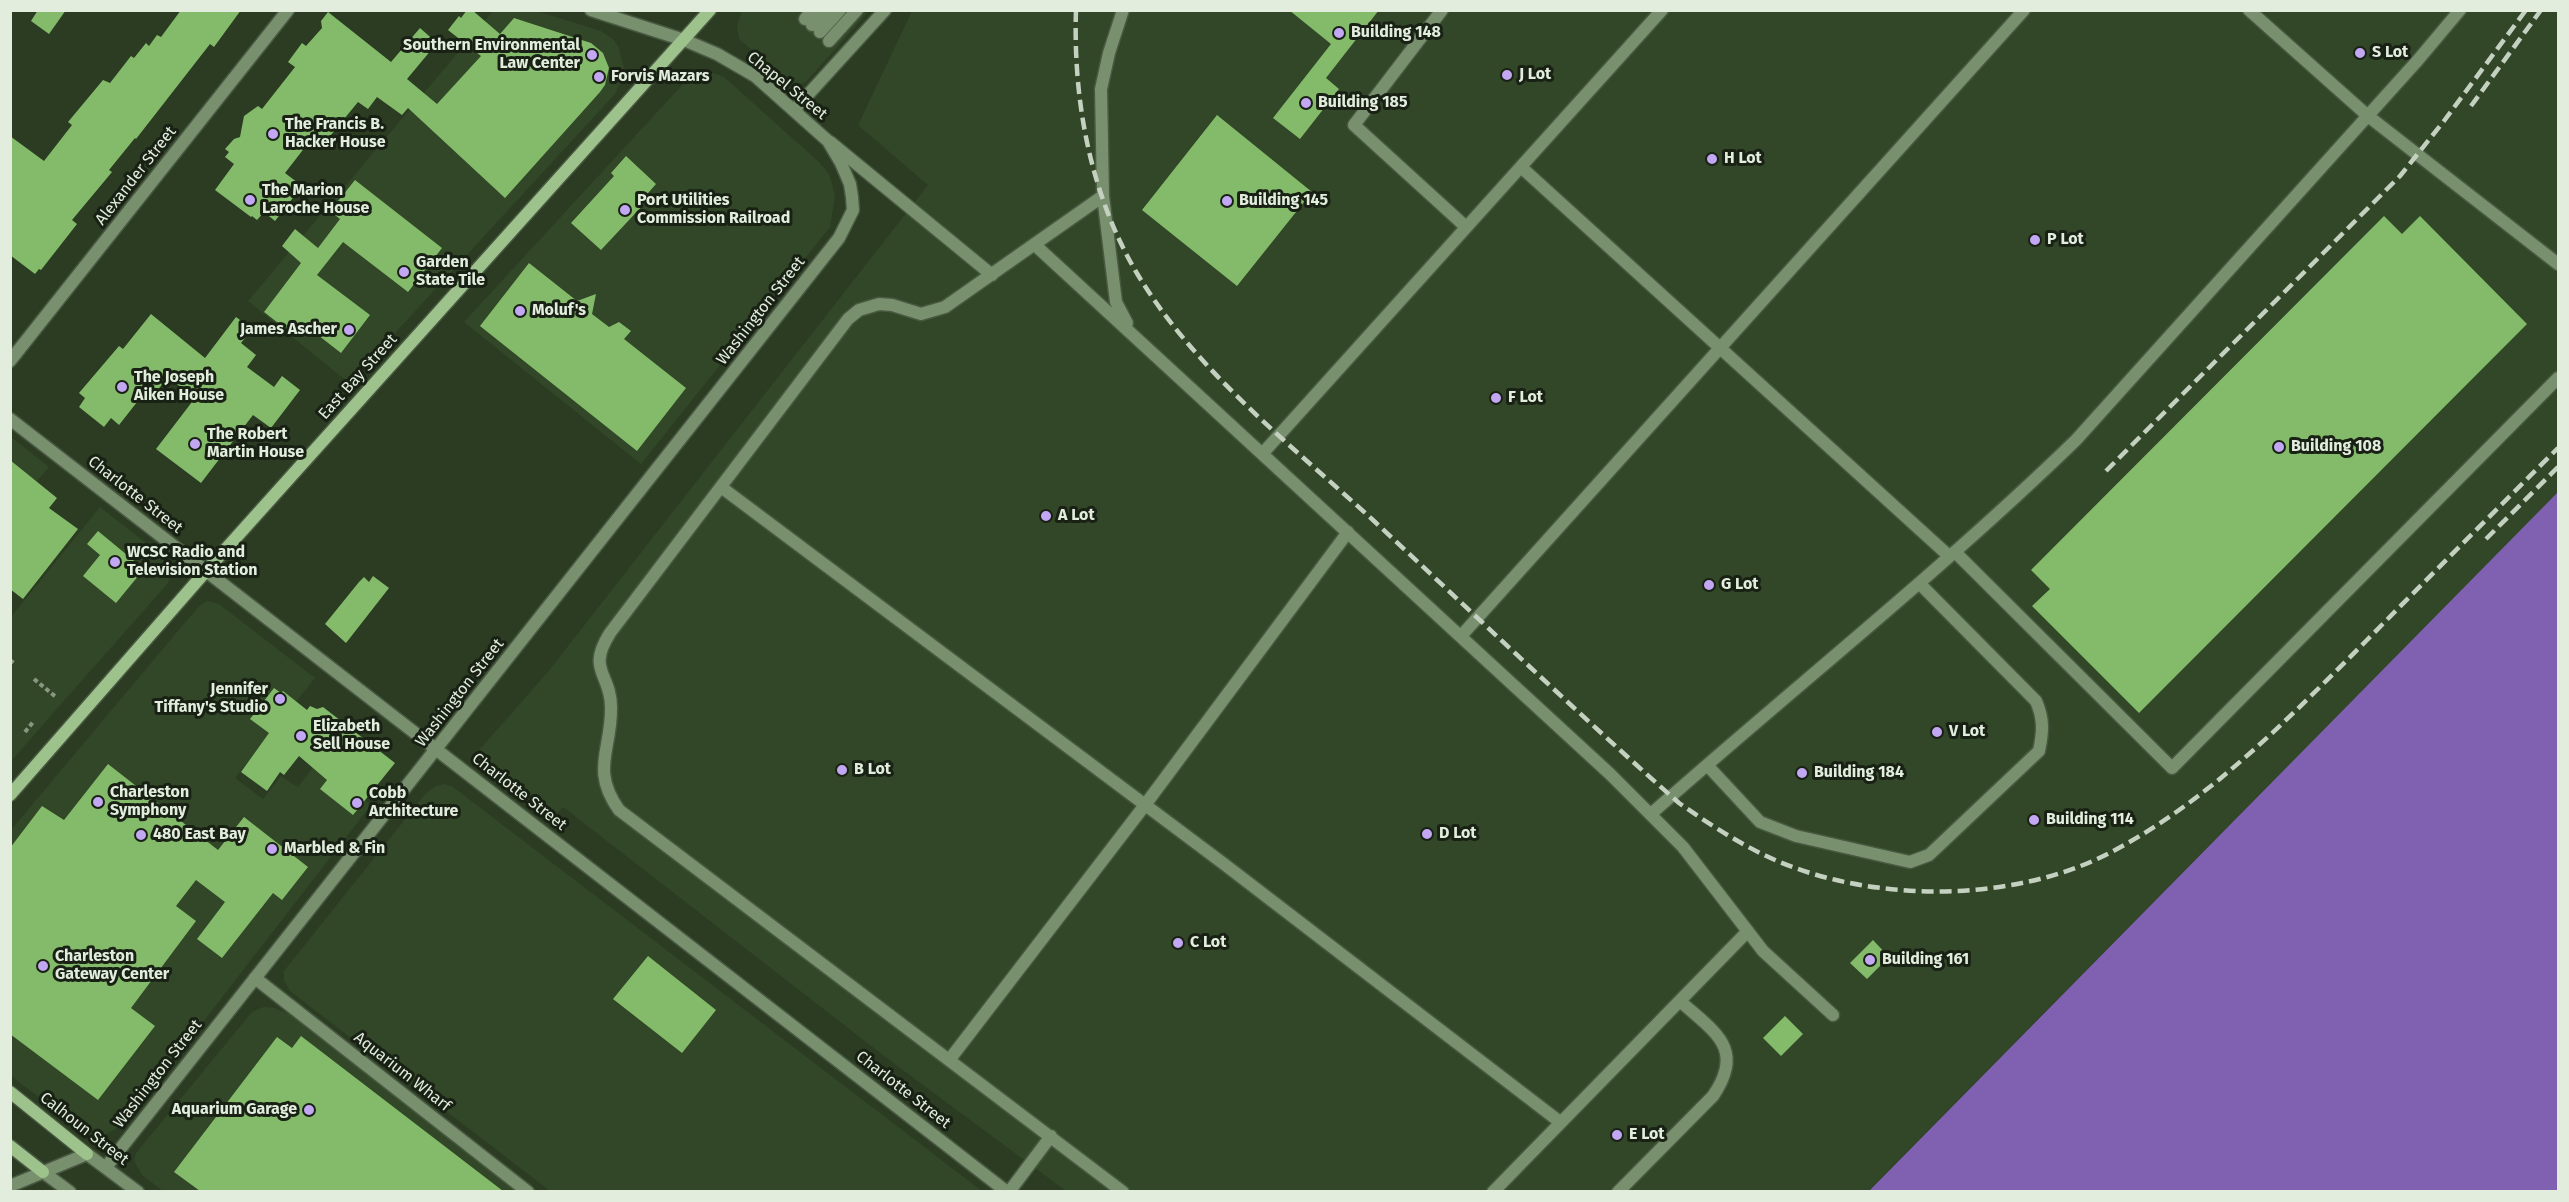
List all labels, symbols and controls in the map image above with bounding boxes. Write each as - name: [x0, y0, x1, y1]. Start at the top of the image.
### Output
- place label: Building 148: [1351, 23, 1441, 43]
- marker: Building 148: [1332, 26, 1346, 40]
- place label: Southern Environmental Law Center: [403, 36, 580, 74]
- place label: S Lot: [2372, 43, 2408, 63]
- marker: S Lot: [2353, 46, 2367, 60]
- marker: Southern Environmental Law Center: [585, 48, 599, 62]
- street label: Chapel Street: [743, 48, 831, 124]
- place label: J Lot: [1519, 65, 1551, 85]
- place label: Forvis Mazars: [611, 67, 709, 87]
- marker: J Lot: [1500, 68, 1514, 82]
- marker: Forvis Mazars: [592, 70, 606, 84]
- place label: Building 185: [1318, 93, 1407, 113]
- marker: Building 185: [1299, 96, 1313, 110]
- place label: The Francis B. Hacker House: [285, 115, 385, 153]
- street label: Alexander Street: [91, 123, 181, 229]
- marker: The Francis B. Hacker House: [266, 127, 280, 141]
- place label: H Lot: [1724, 149, 1762, 169]
- marker: H Lot: [1705, 152, 1719, 166]
- place label: The Marion Laroche House: [262, 181, 369, 219]
- place label: Port Utilities Commission Railroad: [637, 191, 790, 229]
- place label: Building 145: [1239, 191, 1328, 211]
- marker: The Marion Laroche House: [243, 193, 257, 207]
- marker: Building 145: [1220, 194, 1234, 208]
- marker: Port Utilities Commission Railroad: [618, 203, 632, 217]
- place label: P Lot: [2047, 230, 2084, 250]
- marker: P Lot: [2028, 233, 2042, 247]
- place label: Garden State Tile: [416, 253, 485, 291]
- street label: Washington Street: [713, 253, 809, 369]
- marker: Garden State Tile: [397, 265, 411, 279]
- place label: Moluf's: [532, 301, 586, 321]
- marker: Moluf's: [513, 304, 527, 318]
- place label: James Ascher: [240, 320, 337, 340]
- marker: James Ascher: [342, 323, 356, 337]
- street label: East Bay Street: [315, 330, 401, 424]
- place label: The Joseph Aiken House: [134, 368, 224, 406]
- marker: The Joseph Aiken House: [115, 380, 129, 394]
- place label: F Lot: [1508, 388, 1543, 408]
- marker: F Lot: [1489, 391, 1503, 405]
- place label: The Robert Martin House: [207, 425, 304, 463]
- marker: The Robert Martin House: [188, 437, 202, 451]
- place label: Building 108: [2291, 437, 2381, 457]
- marker: Building 108: [2272, 440, 2286, 454]
- street label: Charlotte Street: [84, 452, 186, 538]
- place label: A Lot: [1058, 506, 1095, 526]
- marker: A Lot: [1039, 509, 1053, 523]
- place label: WCSC Radio and Television Station: [127, 543, 257, 581]
- marker: WCSC Radio and Television Station: [108, 555, 122, 569]
- place label: G Lot: [1721, 575, 1758, 595]
- marker: G Lot: [1702, 578, 1716, 592]
- street label: Washington Street: [412, 635, 508, 751]
- place label: Jennifer Tiffany's Studio: [155, 680, 268, 718]
- marker: Jennifer Tiffany's Studio: [273, 692, 287, 706]
- place label: Elizabeth Sell House: [313, 717, 390, 755]
- place label: V Lot: [1949, 722, 1985, 742]
- marker: V Lot: [1930, 725, 1944, 739]
- marker: Elizabeth Sell House: [294, 729, 308, 743]
- street label: Charlotte Street: [468, 749, 570, 835]
- place label: B Lot: [854, 760, 891, 780]
- marker: B Lot: [835, 763, 849, 777]
- place label: Building 184: [1814, 763, 1904, 783]
- marker: Building 184: [1795, 766, 1809, 780]
- place label: Charleston Symphony: [110, 783, 189, 821]
- place label: Cobb Architecture: [369, 784, 458, 822]
- marker: Charleston Symphony: [91, 795, 105, 809]
- marker: Cobb Architecture: [350, 796, 364, 810]
- place label: Building 114: [2046, 810, 2134, 830]
- marker: Building 114: [2027, 813, 2041, 827]
- place label: D Lot: [1439, 824, 1477, 844]
- place label: 480 East Bay: [153, 825, 246, 845]
- marker: D Lot: [1420, 827, 1434, 841]
- marker: 480 East Bay: [134, 828, 148, 842]
- place label: Marbled & Fin: [284, 839, 385, 859]
- marker: Marbled & Fin: [265, 842, 279, 856]
- place label: C Lot: [1190, 933, 1226, 953]
- marker: C Lot: [1171, 936, 1185, 950]
- place label: Charleston Gateway Center: [55, 947, 169, 985]
- place label: Building 161: [1882, 950, 1969, 970]
- marker: Building 161: [1863, 953, 1877, 967]
- marker: Charleston Gateway Center: [36, 959, 50, 973]
- street label: Washington Street: [110, 1016, 206, 1132]
- street label: Aquarium Wharf: [350, 1028, 454, 1116]
- street label: Charlotte Street: [852, 1047, 954, 1133]
- street label: Calhoun Street: [36, 1088, 132, 1170]
- place label: Aquarium Garage: [172, 1100, 297, 1120]
- marker: Aquarium Garage: [302, 1103, 316, 1117]
- place label: E Lot: [1629, 1125, 1665, 1145]
- marker: E Lot: [1610, 1128, 1624, 1142]

